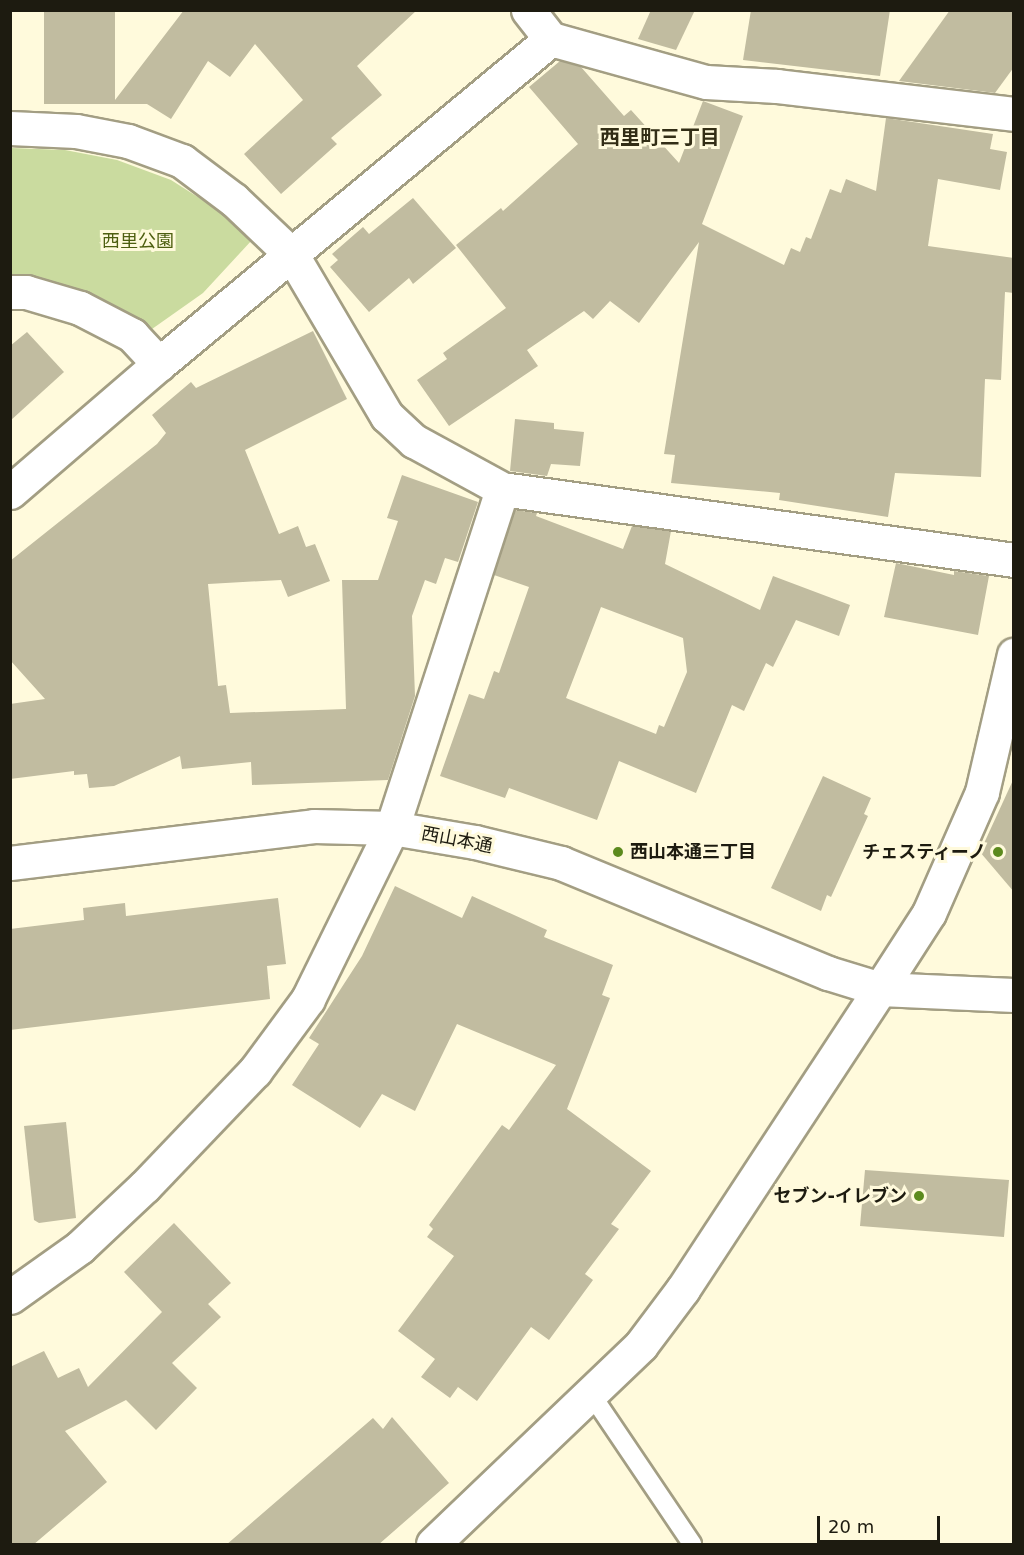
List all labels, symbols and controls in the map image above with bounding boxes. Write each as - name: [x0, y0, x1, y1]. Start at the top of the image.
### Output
- district label: 西里町三丁目: [600, 125, 720, 149]
- park label: 西里公園: [102, 230, 174, 252]
- street label: 西山本通: [420, 823, 494, 857]
- place label: 西山本通三丁目: [630, 841, 756, 863]
- place label: チェスティーノ: [860, 841, 986, 863]
- marker: 西山本通三丁目: [611, 845, 625, 859]
- marker: チェスティーノ: [991, 845, 1005, 859]
- place label: セブン-イレブン: [774, 1185, 907, 1207]
- marker: セブン-イレブン: [912, 1189, 926, 1203]
- scale bar: [820, 1504, 943, 1542]
- text: 20 m: [828, 1516, 874, 1537]

